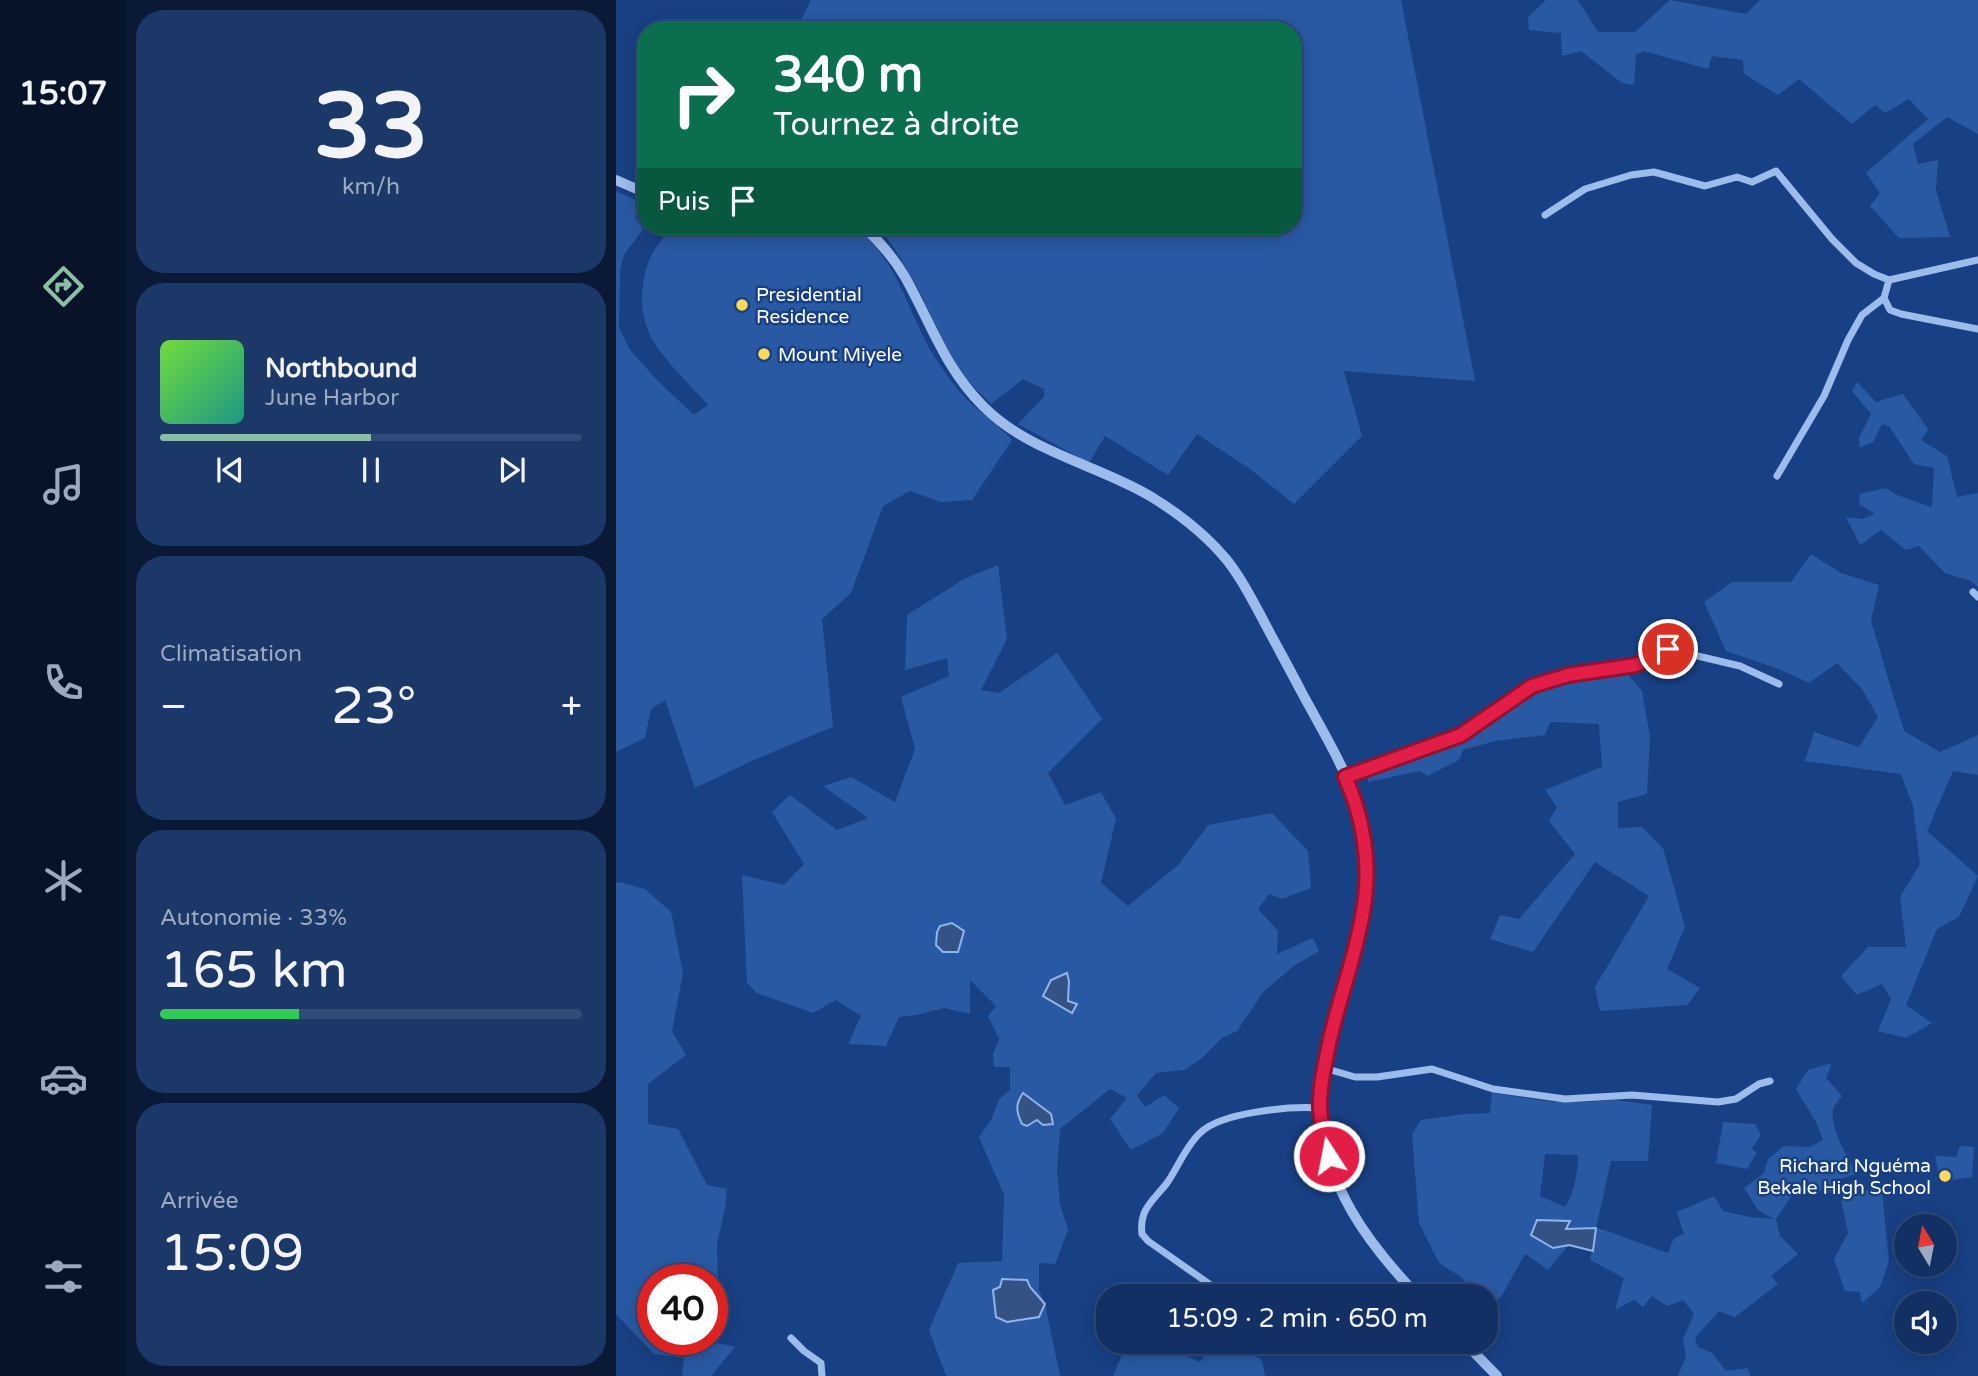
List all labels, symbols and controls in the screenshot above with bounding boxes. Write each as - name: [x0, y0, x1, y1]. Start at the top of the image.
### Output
- text: 340 m: [773, 46, 923, 105]
- icon: right: [658, 49, 749, 140]
- text: 33: [314, 72, 428, 182]
- text: 15:07: [19, 75, 107, 113]
- text: Tournez à droite: [773, 106, 1019, 144]
- text: km/h: [342, 173, 400, 201]
- icon: arrive: [724, 182, 762, 220]
- text: Puis: [658, 186, 710, 217]
- icon: directions: [39, 262, 88, 311]
- place label: Presidential Residence: [756, 284, 862, 328]
- marker: Presidential Residence: [734, 297, 750, 313]
- place label: Mount Miyele: [778, 344, 902, 366]
- marker: Mount Miyele: [756, 346, 772, 362]
- text: Northbound: [265, 353, 417, 384]
- text: June Harbor: [265, 384, 399, 412]
- icon: previous: [211, 451, 249, 489]
- icon: pause: [352, 451, 390, 489]
- icon: next: [493, 451, 531, 489]
- icon: music: [39, 460, 88, 509]
- pin: [1638, 619, 1698, 679]
- icon: arrive: [1649, 630, 1687, 668]
- text: Climatisation: [160, 640, 302, 668]
- icon: phone: [39, 658, 88, 707]
- text: 23°: [331, 675, 416, 738]
- text: −: [160, 684, 187, 730]
- text: +: [561, 684, 582, 730]
- icon: climate: [39, 856, 88, 905]
- text: Autonomie · 33%: [160, 904, 347, 932]
- text: 165 km: [160, 939, 348, 1002]
- icon: car: [39, 1054, 88, 1103]
- position arrow: [1292, 1119, 1366, 1193]
- place label: Richard Nguéma Bekale High School: [1757, 1155, 1931, 1199]
- marker: Richard Nguéma Bekale High School: [1937, 1168, 1953, 1184]
- text: Arrivée: [160, 1187, 238, 1215]
- north arrow: [1894, 1214, 1956, 1278]
- map controls: [1894, 1214, 1957, 1354]
- text: 15:09: [160, 1222, 304, 1285]
- icon: filters: [39, 1252, 88, 1301]
- speed limit sign: 40: [637, 1264, 728, 1355]
- button: sound: [1894, 1291, 1957, 1354]
- text: 15:09 · 2 min · 650 m: [1166, 1303, 1428, 1334]

